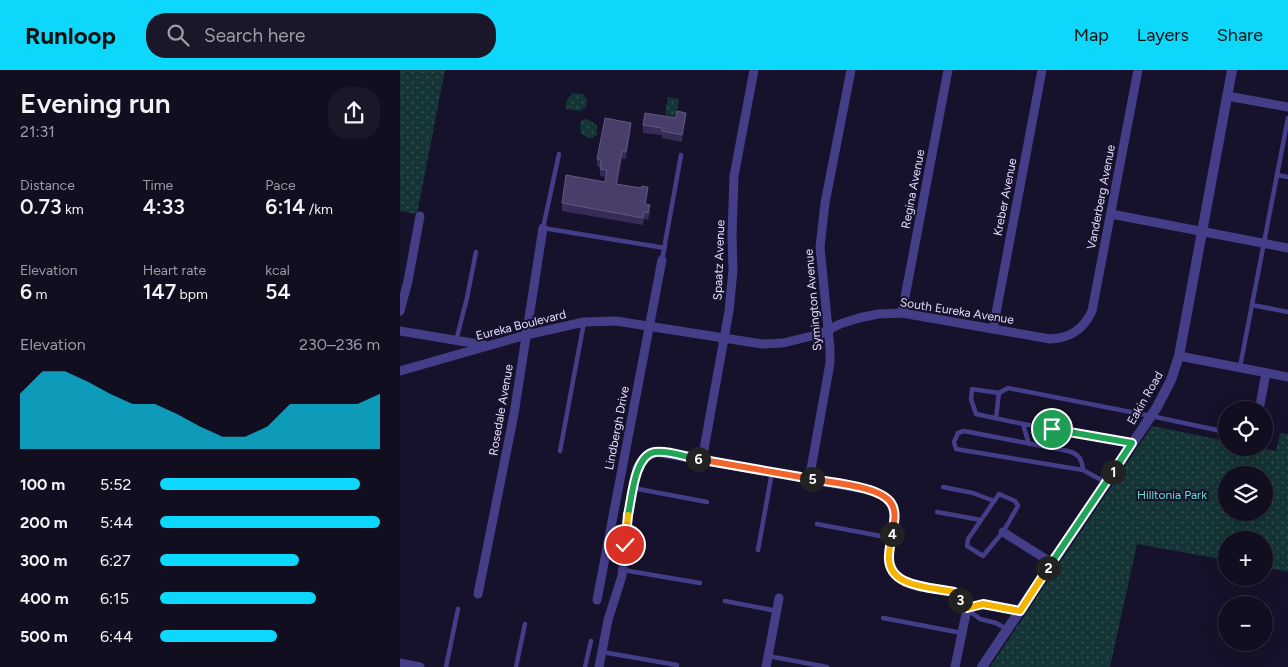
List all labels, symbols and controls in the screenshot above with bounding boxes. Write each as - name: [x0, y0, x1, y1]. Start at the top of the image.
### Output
- search box: [146, 13, 496, 58]
- text: Runloop: [25, 21, 116, 50]
- icon: search: [164, 21, 192, 49]
- text: Search here: [204, 24, 305, 47]
- text: Map: [1074, 24, 1109, 46]
- text: Layers: [1137, 24, 1189, 46]
- text: Share: [1217, 24, 1263, 46]
- text: Evening run: [20, 86, 171, 120]
- button: share: [328, 87, 380, 139]
- text: 21:31: [20, 122, 55, 141]
- street label: Vanderberg Avenue: [1084, 143, 1118, 251]
- street label: Regina Avenue: [898, 148, 928, 230]
- street label: Kreber Avenue: [991, 156, 1020, 237]
- text: Distance: [20, 177, 75, 194]
- text: Time: [143, 177, 173, 194]
- text: Pace: [265, 177, 296, 194]
- text: 0.73: [20, 194, 62, 219]
- text: 4:33: [143, 194, 185, 219]
- text: 6:14: [265, 194, 305, 219]
- text: km: [62, 201, 84, 218]
- text: /km: [305, 201, 333, 218]
- street label: Spaatz Avenue: [711, 219, 727, 301]
- street label: Symington Avenue: [802, 248, 824, 351]
- text: Elevation: [20, 262, 78, 279]
- text: Heart rate: [143, 262, 206, 279]
- text: kcal: [265, 262, 290, 279]
- text: 6: [20, 279, 32, 304]
- text: 147: [143, 279, 176, 304]
- text: 54: [265, 279, 291, 304]
- text: m: [32, 286, 47, 303]
- text: bpm: [176, 286, 208, 303]
- street label: South Eureka Avenue: [899, 295, 1015, 327]
- street label: Eureka Boulevard: [474, 307, 568, 343]
- text: Elevation: [20, 335, 86, 354]
- text: 230–236 m: [299, 335, 380, 354]
- street label: Rosedale Avenue: [486, 363, 516, 457]
- street label: Eakin Road: [1124, 369, 1166, 427]
- street label: Lindbergh Drive: [602, 385, 632, 471]
- map controls: [1218, 401, 1273, 651]
- button: locate: [1218, 401, 1273, 456]
- pin: [1031, 408, 1073, 450]
- icon: arrive: [1038, 415, 1066, 443]
- pin: 6: [686, 446, 710, 472]
- text: 6: [694, 451, 703, 468]
- pin: 1: [1100, 460, 1126, 484]
- text: 1: [1111, 464, 1116, 481]
- pin: 5: [800, 466, 824, 492]
- button: layers: [1218, 466, 1273, 521]
- text: 5: [808, 471, 817, 488]
- text: 100 m: [20, 475, 65, 494]
- text: 5:52: [100, 475, 131, 494]
- park label: Hilltonia Park: [1137, 488, 1207, 502]
- text: 200 m: [20, 513, 68, 532]
- text: 5:44: [100, 513, 133, 532]
- pin: 4: [880, 522, 904, 546]
- pin: [604, 524, 646, 566]
- text: 4: [888, 526, 897, 543]
- icon: check: [611, 531, 639, 559]
- button: +: [1218, 531, 1273, 586]
- text: 300 m: [20, 551, 67, 570]
- text: 6:27: [100, 551, 131, 570]
- pin: 2: [1036, 556, 1060, 580]
- text: 2: [1044, 560, 1053, 577]
- pin: 3: [948, 588, 972, 612]
- text: 400 m: [20, 589, 69, 608]
- text: 6:15: [100, 589, 129, 608]
- text: 3: [957, 592, 964, 609]
- button: −: [1218, 596, 1273, 651]
- text: 500 m: [20, 627, 68, 646]
- text: 6:44: [100, 627, 133, 646]

